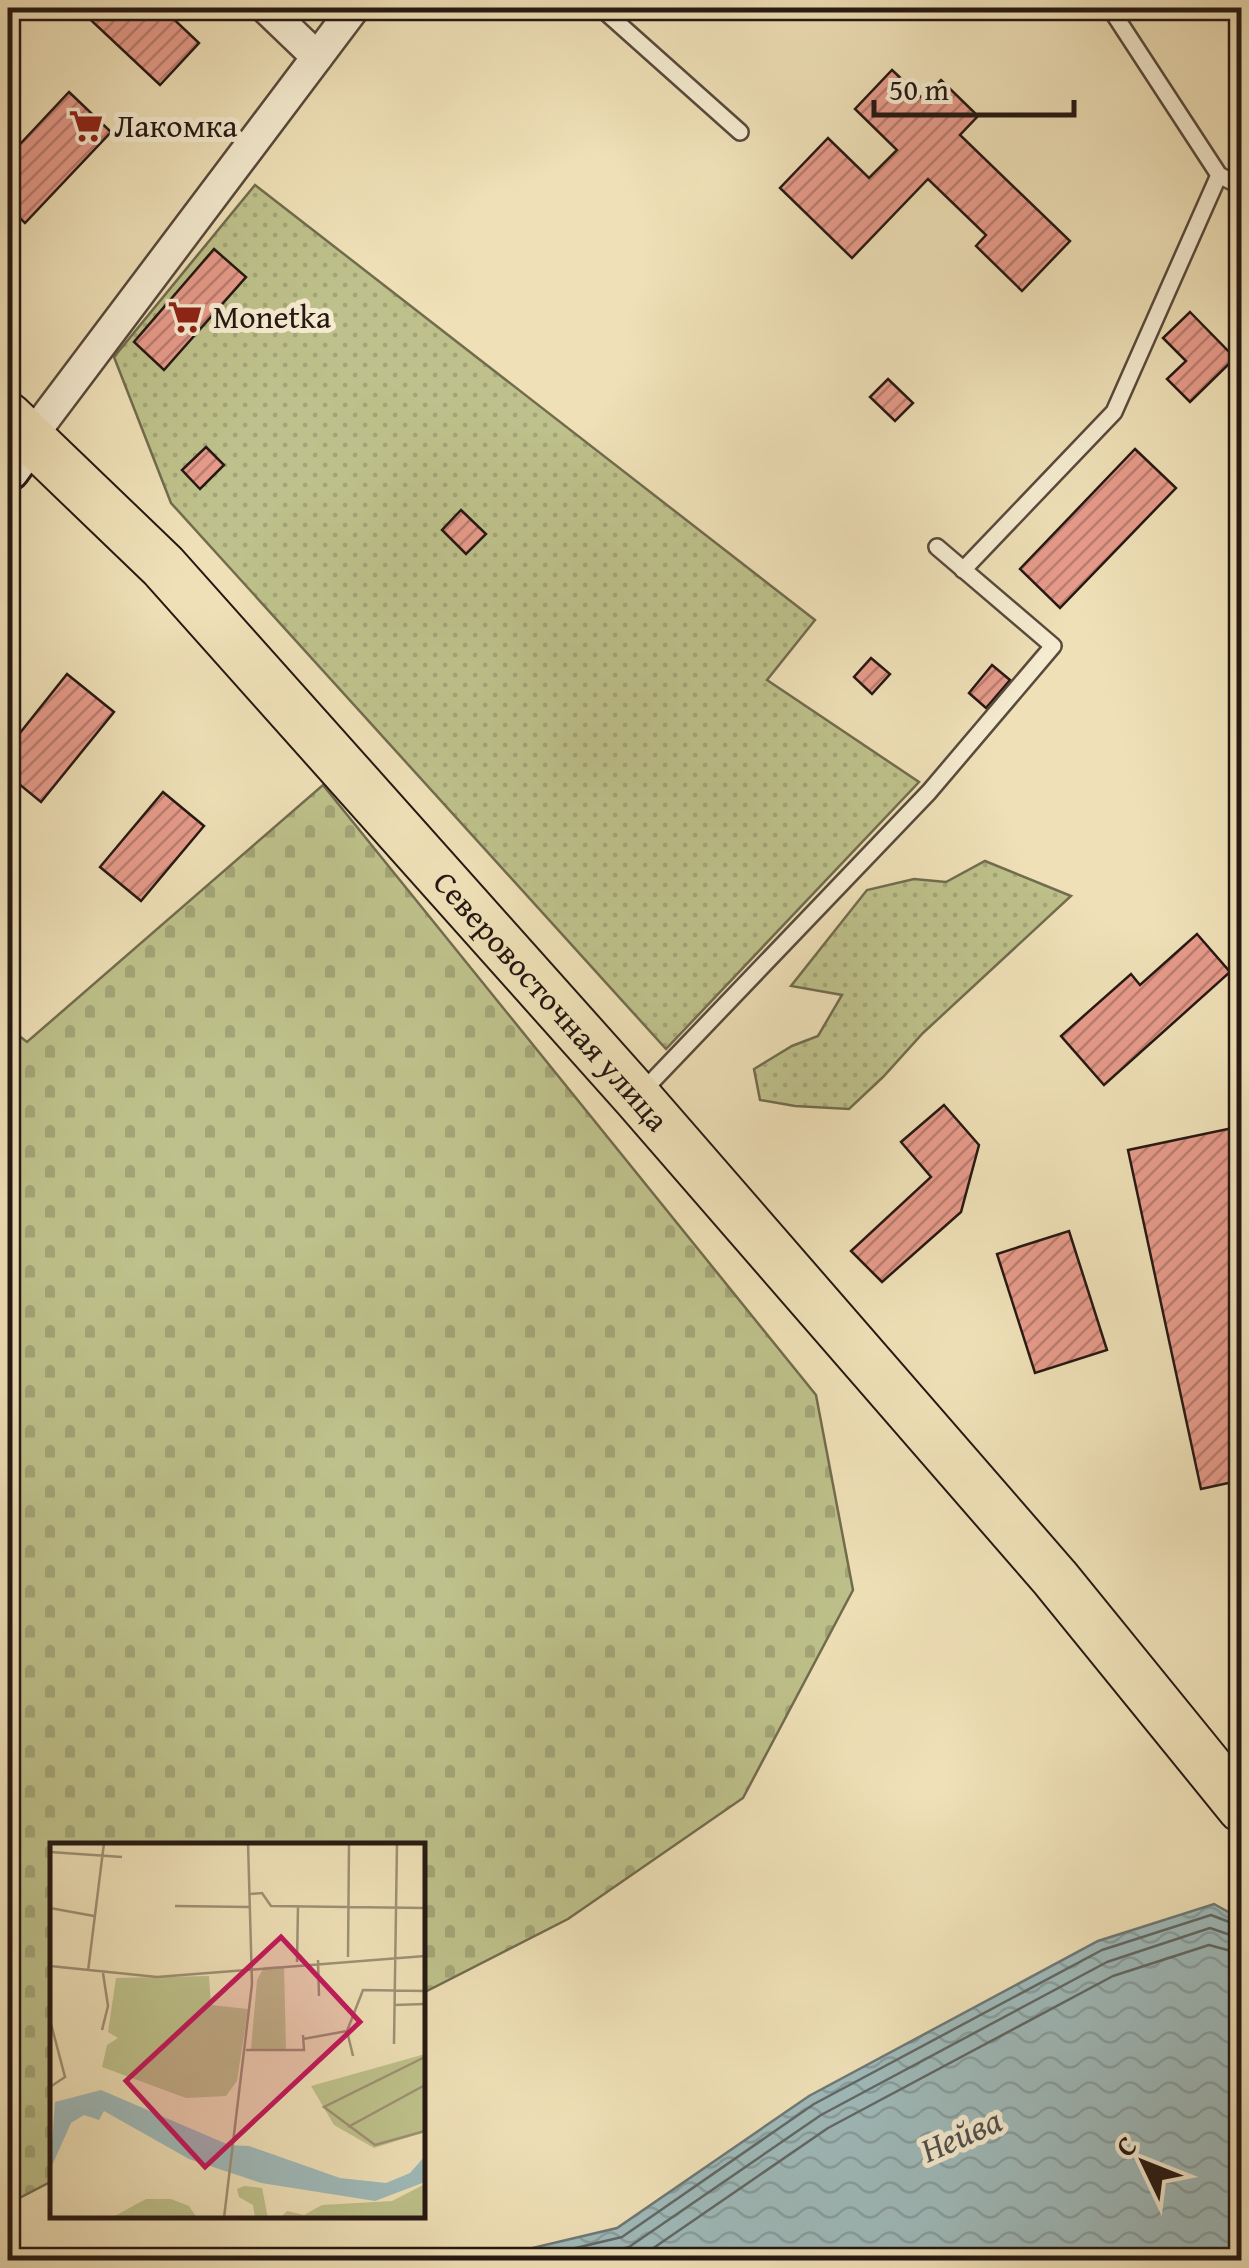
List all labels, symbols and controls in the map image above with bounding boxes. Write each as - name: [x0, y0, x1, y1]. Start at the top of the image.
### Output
- scale bar: [874, 55, 1074, 117]
- text: 50 m: [889, 67, 949, 111]
- place label: Лакомка: [114, 102, 238, 149]
- supermarket icon: Лакомка: [67, 107, 105, 145]
- place label: Monetka: [213, 293, 331, 340]
- supermarket icon: Monetka: [166, 298, 204, 336]
- street label: Северовосточная улица: [423, 860, 681, 1142]
- inset map: [50, 1843, 425, 2218]
- water label: Нейва: [912, 2094, 1010, 2175]
- north arrow: [1094, 2113, 1194, 2213]
- text: С: [1105, 2126, 1146, 2165]

